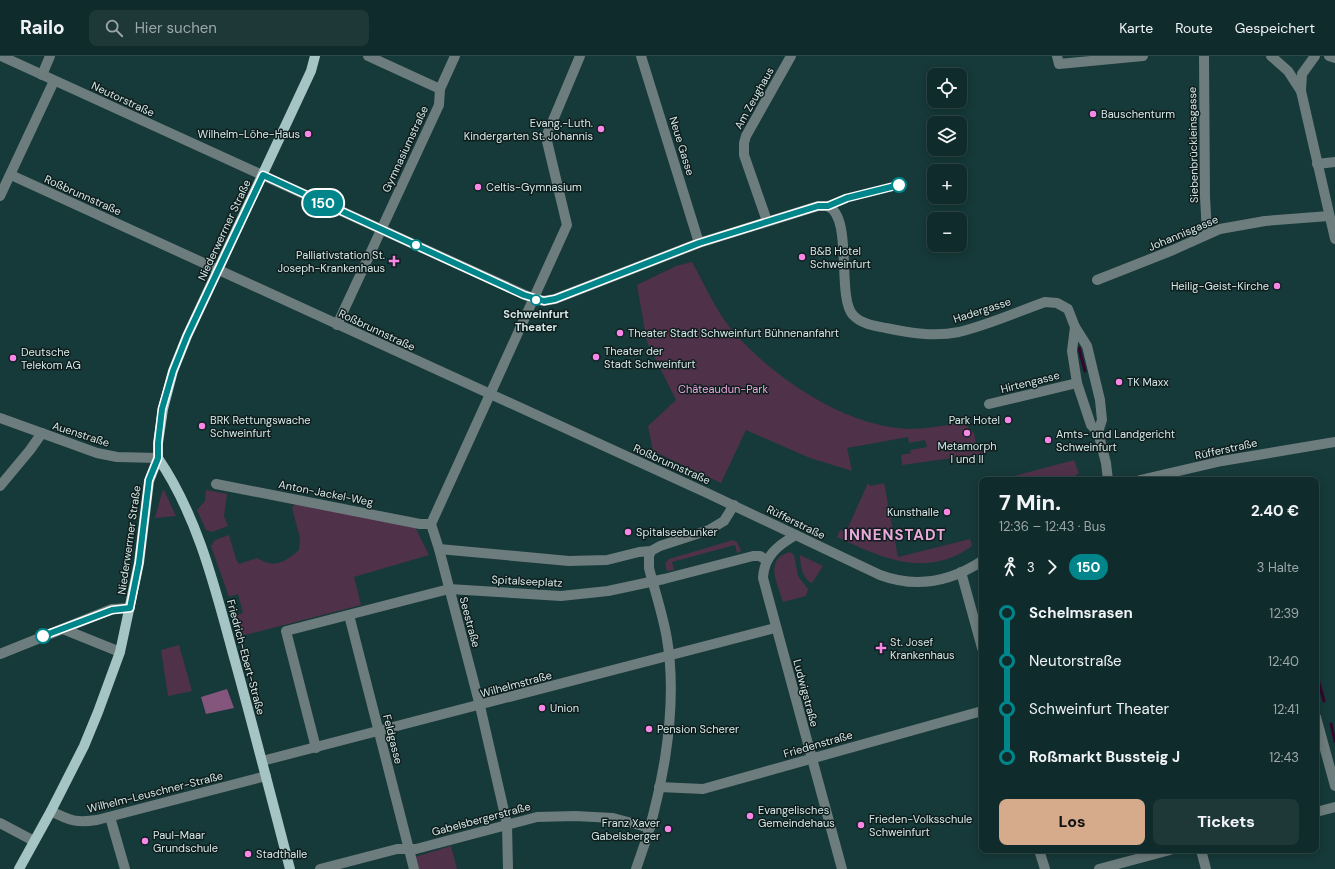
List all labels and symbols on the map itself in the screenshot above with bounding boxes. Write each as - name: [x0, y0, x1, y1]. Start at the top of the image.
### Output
- street label: Am Zeughaus: [731, 65, 777, 131]
- street label: Neutorstraße: [89, 78, 157, 120]
- street label: Siebenbrückleinsgasse: [1185, 87, 1201, 203]
- street label: Gymnasiumstraße: [379, 104, 431, 194]
- place label: Bauschenturm: [1101, 107, 1175, 121]
- marker: Bauschenturm: [1088, 109, 1098, 119]
- street label: Neue Gasse: [666, 115, 698, 177]
- place label: Evang.-Luth. Kindergarten St. Johannis: [464, 116, 593, 143]
- marker: Evang.-Luth. Kindergarten St. Johannis: [596, 124, 606, 134]
- place label: Wilhelm-Löhe-Haus: [198, 127, 300, 141]
- marker: Wilhelm-Löhe-Haus: [303, 129, 313, 139]
- street label: Roßbrunnstraße: [42, 172, 124, 218]
- street label: Niederwerrner Straße: [194, 177, 254, 283]
- unlabelled marker: [891, 177, 907, 193]
- place label: Celtis-Gymnasium: [486, 180, 582, 194]
- marker: Celtis-Gymnasium: [473, 182, 483, 192]
- line badge: 150: [300, 190, 346, 216]
- street label: Johannisgasse: [1146, 212, 1220, 254]
- unlabelled marker: [410, 239, 422, 251]
- place label: B&B Hotel Schweinfurt: [810, 244, 871, 271]
- place label: Palliativstation St. Joseph-Krankenhaus: [277, 248, 385, 275]
- marker: B&B Hotel Schweinfurt: [797, 252, 807, 262]
- marker: Palliativstation St. Joseph-Krankenhaus: [388, 255, 400, 267]
- place label: Heilig-Geist-Kirche: [1171, 279, 1269, 293]
- marker: Heilig-Geist-Kirche: [1272, 281, 1282, 291]
- marker: Schweinfurt Theater: [530, 294, 542, 306]
- street label: Hadergasse: [951, 294, 1013, 326]
- street label: Roßbrunnstraße: [336, 306, 418, 354]
- place label: Schweinfurt Theater: [503, 307, 569, 334]
- place label: Theater Stadt Schweinfurt Bühnenanfahrt: [628, 326, 839, 340]
- marker: Theater Stadt Schweinfurt Bühnenanfahrt: [615, 328, 625, 338]
- place label: Theater der Stadt Schweinfurt: [604, 344, 696, 371]
- place label: Deutsche Telekom AG: [21, 345, 81, 372]
- marker: Theater der Stadt Schweinfurt: [591, 352, 601, 362]
- marker: Deutsche Telekom AG: [8, 353, 18, 363]
- street label: Hirtengasse: [999, 368, 1061, 396]
- place label: TK Maxx: [1127, 375, 1169, 389]
- marker: TK Maxx: [1114, 377, 1124, 387]
- park label: Châteaudun-Park: [678, 382, 768, 396]
- place label: BRK Rettungswache Schweinfurt: [210, 413, 311, 440]
- place label: Park Hotel: [949, 413, 1000, 427]
- marker: Park Hotel: [1003, 415, 1013, 425]
- street label: Auenstraße: [51, 418, 111, 450]
- marker: BRK Rettungswache Schweinfurt: [197, 421, 207, 431]
- place label: Amts- und Landgericht Schweinfurt: [1056, 427, 1175, 454]
- marker: Metamorph I und II: [962, 428, 972, 438]
- marker: Amts- und Landgericht Schweinfurt: [1043, 435, 1053, 445]
- street label: Rüfferstraße: [1194, 436, 1258, 462]
- place label: Metamorph I und II: [937, 439, 997, 466]
- street label: Roßbrunnstraße: [631, 441, 713, 487]
- street label: Anton-Jackel-Weg: [277, 477, 375, 509]
- street label: Niederwerrner Straße: [114, 485, 144, 595]
- street label: Rüfferstraße: [764, 502, 828, 542]
- place label: Kunsthalle: [887, 505, 939, 519]
- marker: Kunsthalle: [942, 507, 952, 517]
- place label: Spitalseebunker: [636, 525, 718, 539]
- district label: INNENSTADT: [844, 525, 946, 545]
- marker: Spitalseebunker: [623, 527, 633, 537]
- street label: Spitalseeplatz: [491, 572, 563, 590]
- street label: Seestraße: [457, 595, 483, 649]
- street label: Friedrich-Ebert-Straße: [224, 598, 268, 716]
- unlabelled marker: [35, 628, 51, 644]
- place label: St. Josef Krankenhaus: [890, 635, 955, 662]
- marker: St. Josef Krankenhaus: [875, 642, 887, 654]
- street label: Ludwigstraße: [790, 658, 822, 728]
- street label: Wilhelmstraße: [479, 668, 553, 700]
- place label: Union: [550, 701, 579, 715]
- marker: Union: [537, 703, 547, 713]
- street label: Feldgasse: [380, 713, 406, 765]
- place label: Pension Scherer: [657, 722, 739, 736]
- marker: Pension Scherer: [644, 724, 654, 734]
- street label: Friedenstraße: [782, 727, 854, 761]
- street label: Wilhelm-Leuschner-Straße: [86, 768, 224, 816]
- street label: Gabelsbergerstraße: [430, 799, 532, 839]
- place label: Evangelisches Gemeindehaus: [758, 803, 835, 830]
- marker: Evangelisches Gemeindehaus: [745, 811, 755, 821]
- place label: Frieden-Volksschule Schweinfurt: [869, 812, 972, 839]
- place label: Franz Xaver Gabelsberger: [591, 816, 660, 843]
- marker: Frieden-Volksschule Schweinfurt: [856, 820, 866, 830]
- marker: Franz Xaver Gabelsberger: [663, 824, 673, 834]
- place label: Paul-Maar Grundschule: [153, 828, 218, 855]
- marker: Paul-Maar Grundschule: [140, 836, 150, 846]
- place label: Stadthalle: [256, 847, 307, 861]
- marker: Stadthalle: [243, 849, 253, 859]

